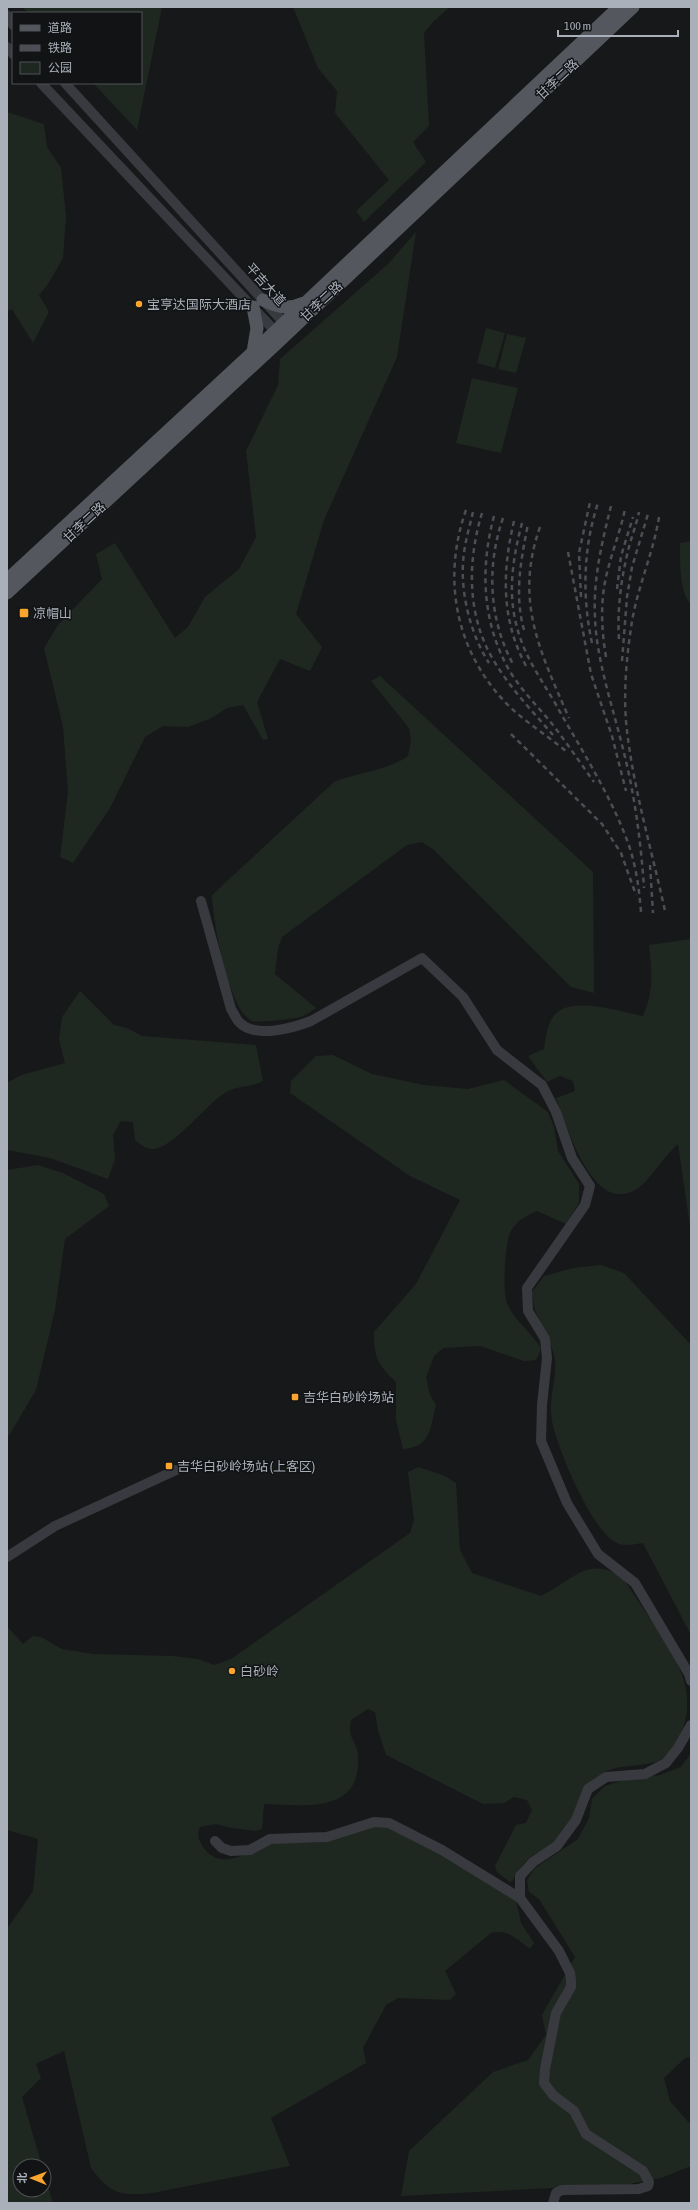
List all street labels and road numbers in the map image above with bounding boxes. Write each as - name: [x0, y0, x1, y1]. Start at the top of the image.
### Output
- street label: 甘李二路: [533, 56, 581, 103]
- street label: 平吉大道: [243, 260, 289, 309]
- street label: 甘李二路: [297, 278, 345, 325]
- street label: 甘李二路: [60, 499, 108, 546]

